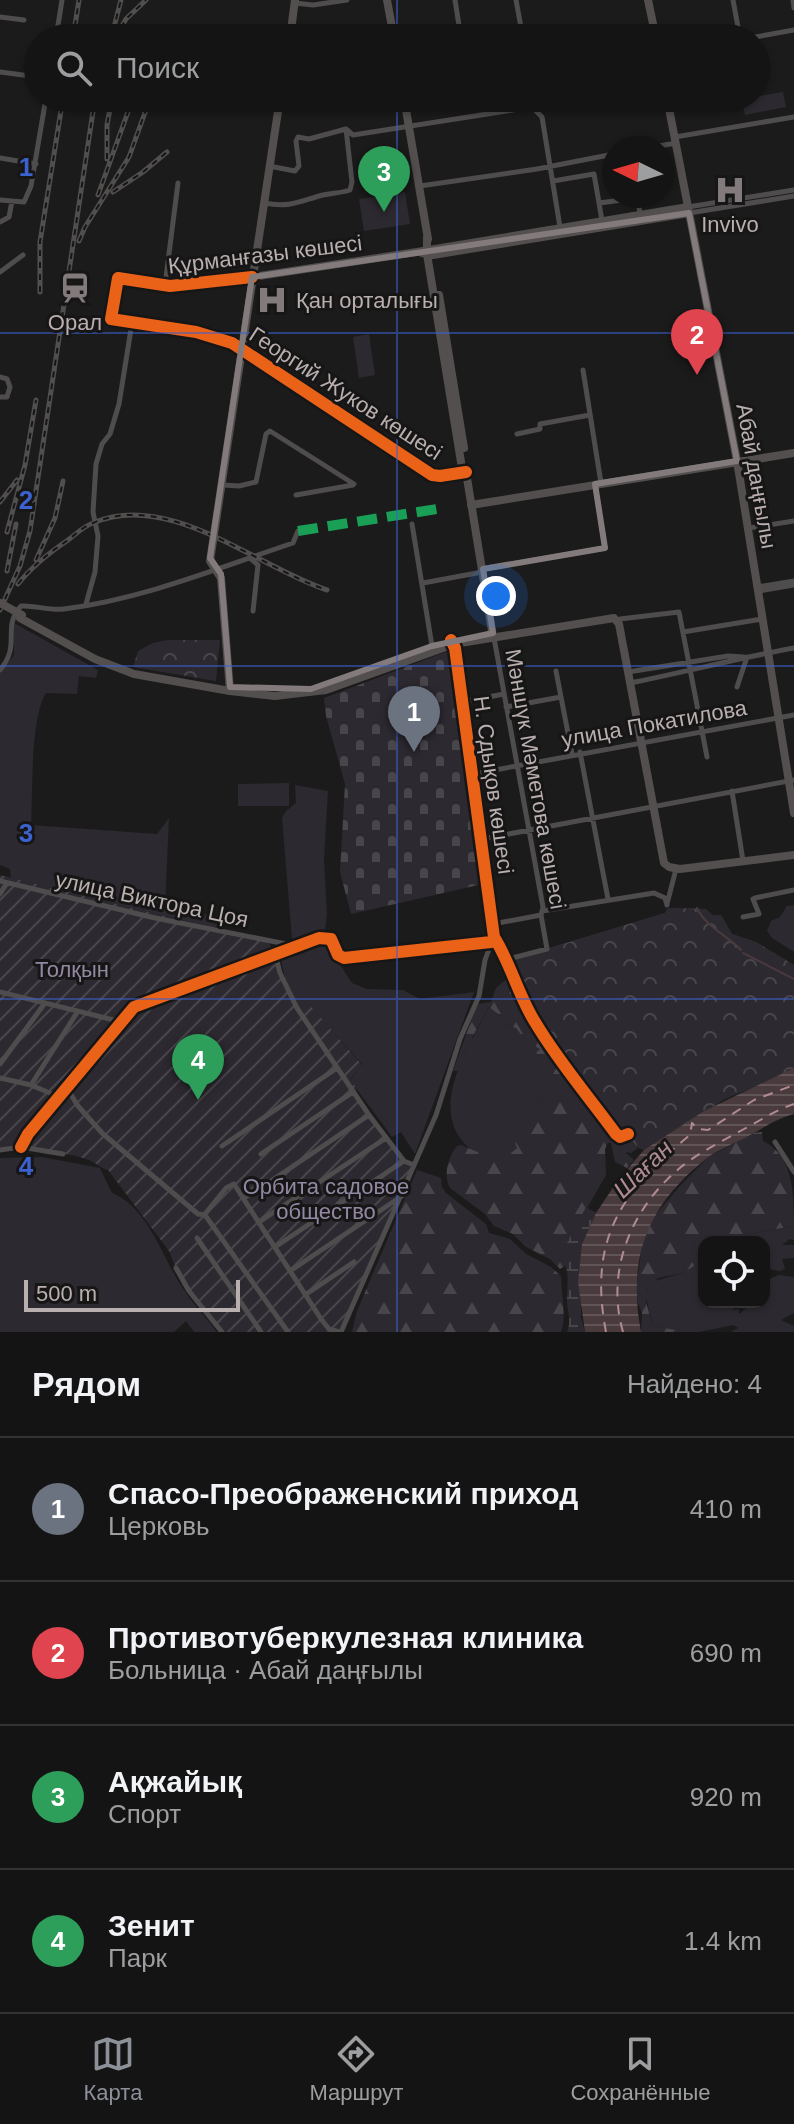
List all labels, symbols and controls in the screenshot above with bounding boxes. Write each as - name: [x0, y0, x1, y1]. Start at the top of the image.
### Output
- search box: [24, 24, 770, 112]
- icon: search: [52, 46, 96, 90]
- text: Поиск: [116, 51, 199, 84]
- north arrow: [602, 136, 674, 208]
- pin: 3: [358, 146, 410, 212]
- text: 1: [19, 152, 33, 182]
- hospital icon: Invivo: [713, 173, 747, 207]
- place label: Invivo: [701, 212, 759, 237]
- street label: Құрманғазы көшесі: [167, 230, 363, 279]
- station icon: Орал: [58, 271, 92, 305]
- hospital icon: Қан орталығы: [255, 283, 289, 317]
- place label: Қан орталығы: [296, 288, 438, 313]
- pin: 2: [671, 309, 723, 375]
- place label: Орал: [48, 310, 102, 335]
- street label: Георгий Жуков көшесі: [245, 322, 447, 465]
- street label: Абай даңғылы: [731, 401, 782, 551]
- text: 2: [19, 485, 33, 515]
- your location: [476, 576, 516, 616]
- street label: Мәншүк Мәметова көшесі: [500, 647, 571, 911]
- pin: 1: [388, 686, 440, 752]
- street label: Н. Сдықов көшесі: [469, 694, 518, 876]
- street label: улица Покатилова: [559, 695, 750, 752]
- text: 3: [19, 818, 33, 848]
- street label: улица Виктора Цоя: [53, 867, 251, 932]
- park label: Толқын: [35, 957, 109, 982]
- pin: 4: [172, 1034, 224, 1100]
- water label: Шаған: [608, 1134, 678, 1203]
- text: 4: [19, 1151, 34, 1181]
- park label: Орбита садовое общество: [243, 1174, 409, 1224]
- map controls: [698, 1236, 770, 1308]
- button: locate: [698, 1236, 770, 1308]
- scale bar: [24, 1276, 240, 1312]
- text: 500 m: [36, 1281, 97, 1306]
- text: Рядом: [32, 1365, 141, 1403]
- text: Найдено: 4: [627, 1369, 762, 1399]
- text: Спасо-Преображенский приход: [108, 1477, 578, 1510]
- text: 1: [51, 1494, 65, 1524]
- text: 410 m: [690, 1494, 762, 1524]
- text: Церковь: [108, 1511, 210, 1541]
- text: Противотуберкулезная клиника: [108, 1621, 583, 1654]
- text: 2: [51, 1638, 65, 1668]
- text: 690 m: [690, 1638, 762, 1668]
- text: Больница · Абай даңғылы: [108, 1655, 423, 1685]
- text: Ақжайық: [108, 1765, 242, 1798]
- text: 3: [51, 1782, 65, 1812]
- text: 920 m: [690, 1782, 762, 1812]
- text: Спорт: [108, 1799, 181, 1829]
- text: Зенит: [108, 1909, 195, 1942]
- text: 4: [51, 1926, 65, 1956]
- text: 1.4 km: [684, 1926, 762, 1956]
- text: Парк: [108, 1943, 167, 1973]
- tab: Карта: [84, 2032, 142, 2106]
- tab: Маршрут: [310, 2032, 403, 2106]
- tab: Сохранённые: [570, 2032, 710, 2106]

